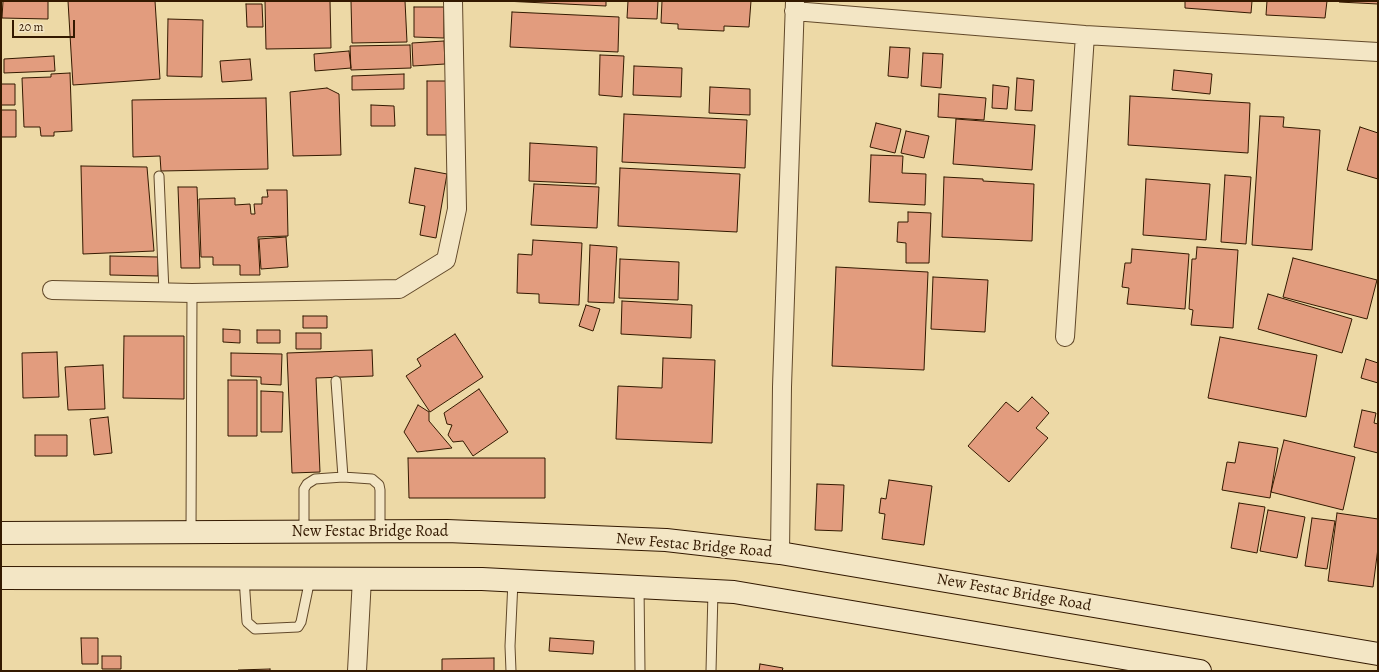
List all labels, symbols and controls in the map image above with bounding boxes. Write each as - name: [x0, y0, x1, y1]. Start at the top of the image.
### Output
- scale bar: [14, 12, 77, 38]
- text: 20 m: [19, 19, 43, 35]
- street label: New Festac Bridge Road: [292, 522, 448, 542]
- street label: New Festac Bridge Road: [615, 530, 773, 562]
- street label: New Festac Bridge Road: [935, 570, 1093, 616]

